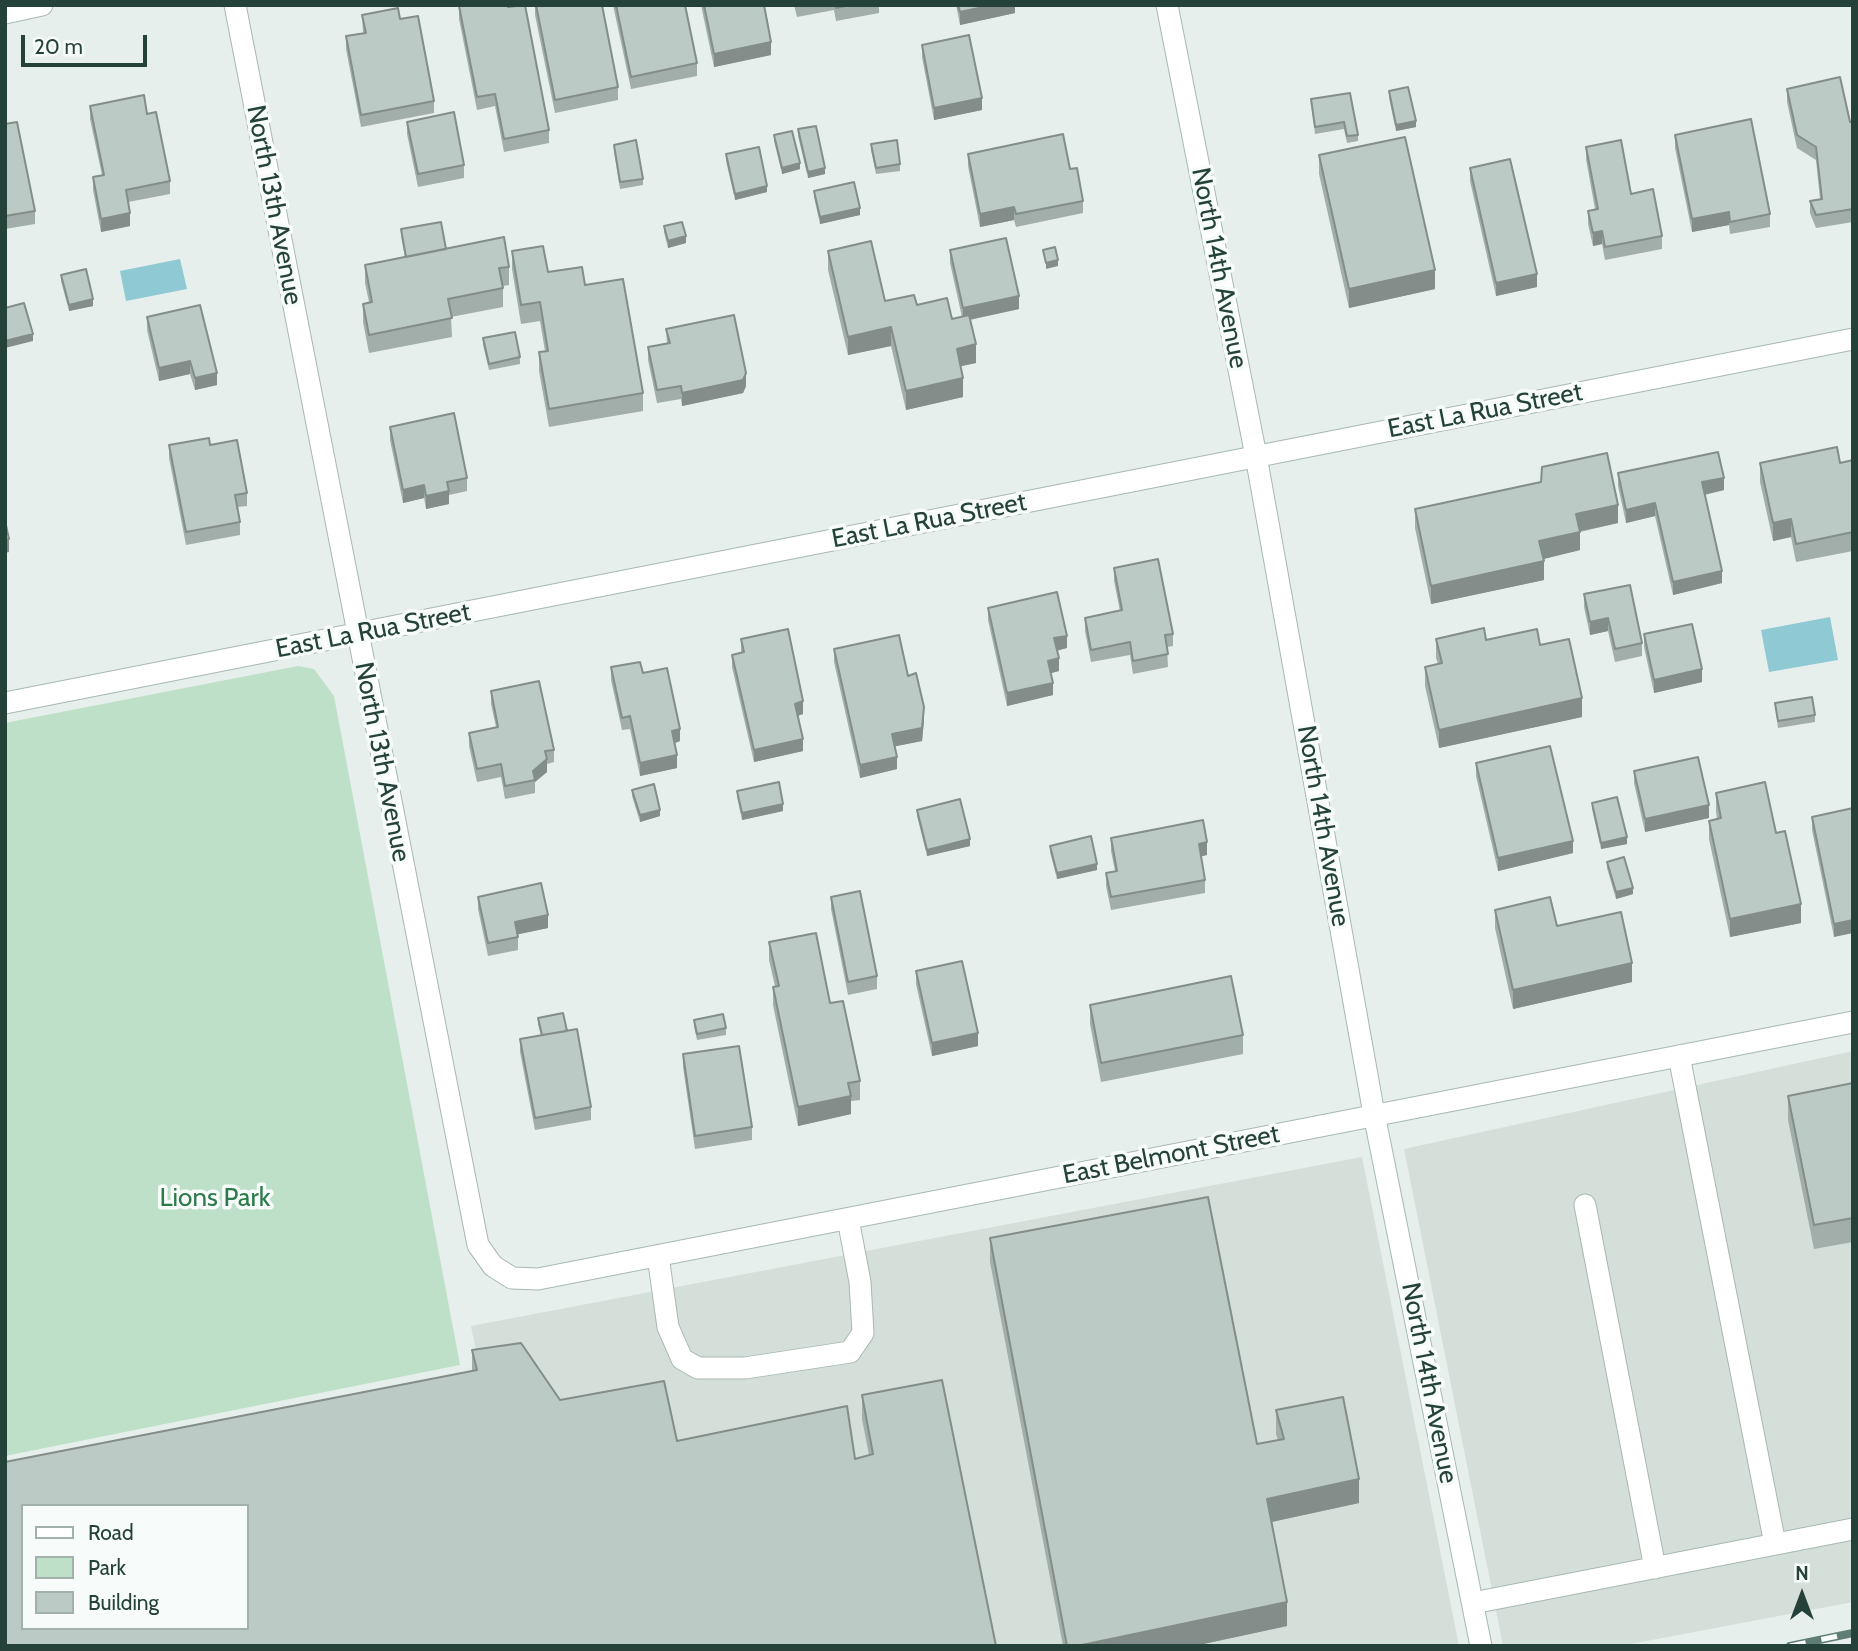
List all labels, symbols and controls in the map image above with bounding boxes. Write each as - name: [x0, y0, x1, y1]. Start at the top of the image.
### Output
- scale bar: [24, 21, 150, 65]
- text: 20 m: [34, 34, 83, 59]
- street label: North 13th Avenue: [239, 102, 309, 308]
- street label: North 14th Avenue: [1184, 165, 1254, 371]
- street label: East La Rua Street: [1385, 377, 1585, 445]
- street label: East La Rua Street: [829, 487, 1029, 555]
- street label: East La Rua Street: [273, 597, 473, 665]
- street label: North 13th Avenue: [347, 659, 417, 865]
- street label: North 14th Avenue: [1290, 723, 1356, 929]
- street label: East Belmont Street: [1060, 1119, 1282, 1191]
- park label: Lions Park: [160, 1182, 270, 1214]
- street label: North 14th Avenue: [1394, 1280, 1464, 1486]
- legend: [21, 1504, 248, 1630]
- text: Road: [88, 1520, 134, 1545]
- text: Park: [88, 1555, 126, 1580]
- north arrow: [1767, 1560, 1837, 1630]
- text: N: [1795, 1562, 1809, 1585]
- text: Building: [88, 1590, 159, 1615]

